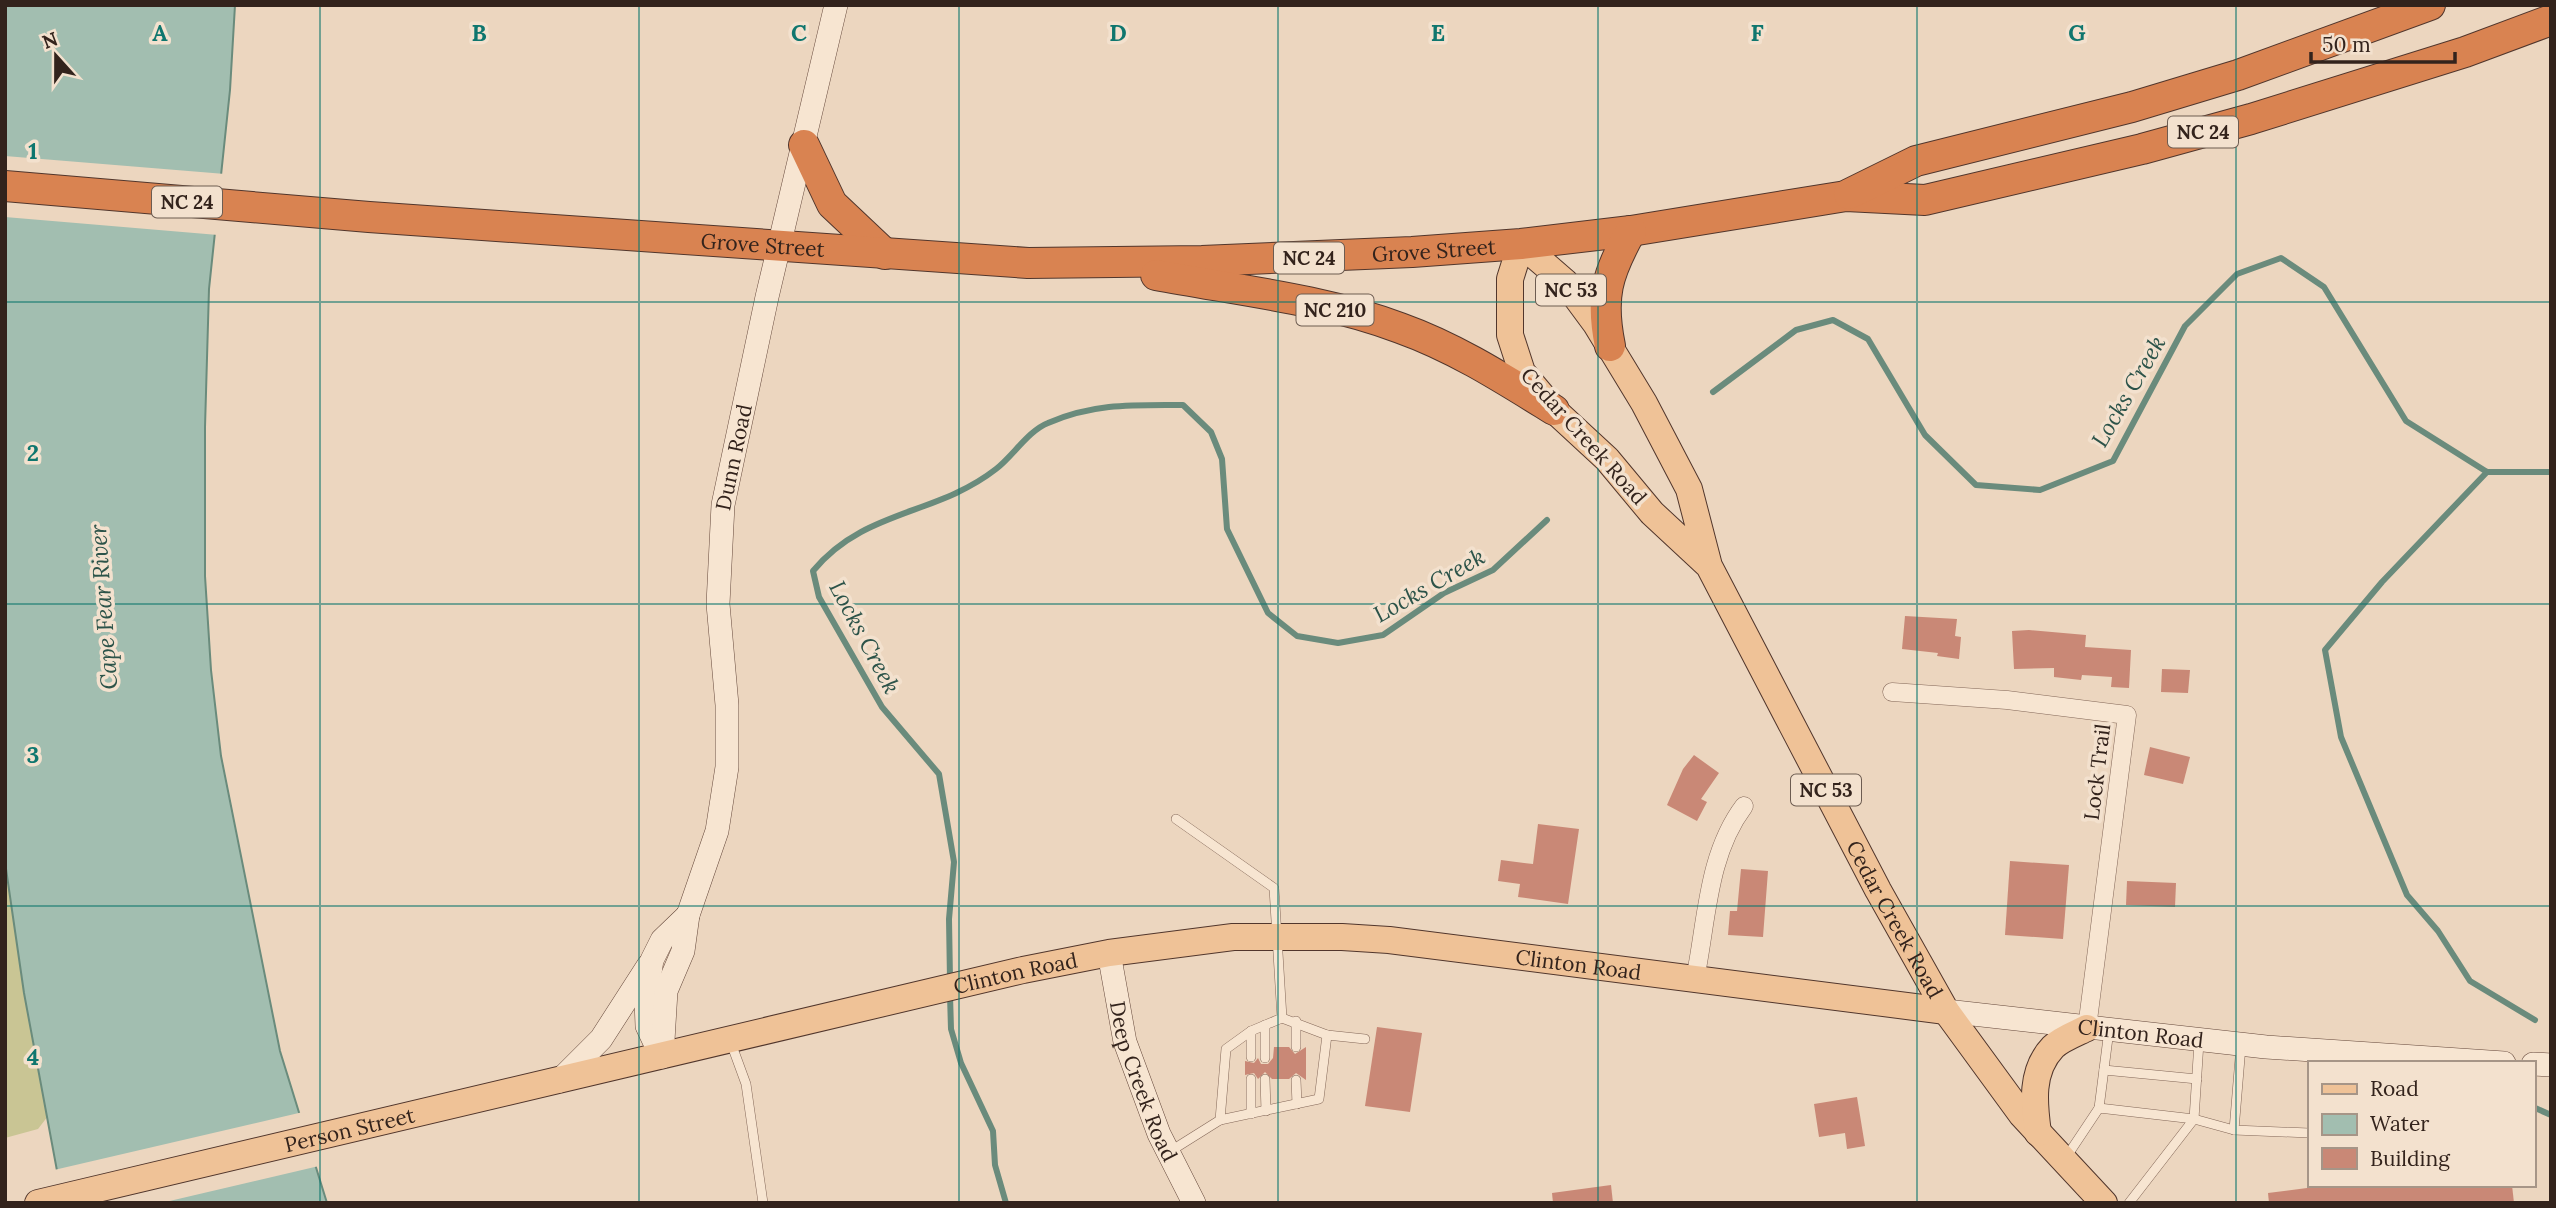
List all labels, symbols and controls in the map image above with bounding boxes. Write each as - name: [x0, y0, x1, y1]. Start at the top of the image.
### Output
- text: A: [152, 18, 168, 47]
- text: B: [471, 18, 487, 47]
- text: C: [791, 18, 807, 47]
- text: D: [1109, 18, 1127, 47]
- text: E: [1431, 18, 1445, 47]
- text: F: [1750, 18, 1764, 47]
- text: G: [2068, 18, 2086, 47]
- north arrow: [21, 21, 91, 91]
- scale bar: [2311, 21, 2454, 65]
- text: N: [39, 26, 61, 54]
- text: 50 m: [2322, 31, 2371, 58]
- road number: NC 24: [2168, 116, 2238, 148]
- text: 1: [28, 136, 38, 165]
- road number: NC 24: [152, 186, 222, 218]
- street label: Grove Street: [700, 227, 826, 262]
- street label: Grove Street: [1371, 232, 1498, 267]
- road number: NC 24: [1274, 242, 1344, 274]
- road number: NC 53: [1536, 274, 1606, 306]
- road number: NC 210: [1296, 294, 1374, 326]
- water label: Locks Creek: [2084, 330, 2172, 452]
- street label: Cedar Creek Road: [1515, 362, 1653, 510]
- street label: Dunn Road: [709, 402, 758, 513]
- text: 2: [27, 438, 39, 467]
- water label: Cape Fear River: [83, 523, 123, 691]
- water label: Locks Creek: [1368, 541, 1490, 629]
- water label: Locks Creek: [823, 575, 907, 699]
- street label: Lock Trail: [2078, 722, 2116, 822]
- text: 3: [27, 740, 39, 769]
- road number: NC 53: [1791, 775, 1861, 806]
- street label: Cedar Creek Road: [1841, 836, 1949, 1003]
- street label: Clinton Road: [1514, 943, 1643, 986]
- street label: Clinton Road: [950, 946, 1080, 1000]
- street label: Deep Creek Road: [1104, 999, 1184, 1166]
- street label: Clinton Road: [2076, 1012, 2205, 1053]
- text: 4: [27, 1042, 39, 1071]
- legend: [2308, 1061, 2535, 1187]
- text: Road: [2370, 1075, 2419, 1102]
- street label: Person Street: [282, 1101, 418, 1158]
- text: Water: [2370, 1110, 2429, 1137]
- text: Building: [2370, 1145, 2450, 1172]

